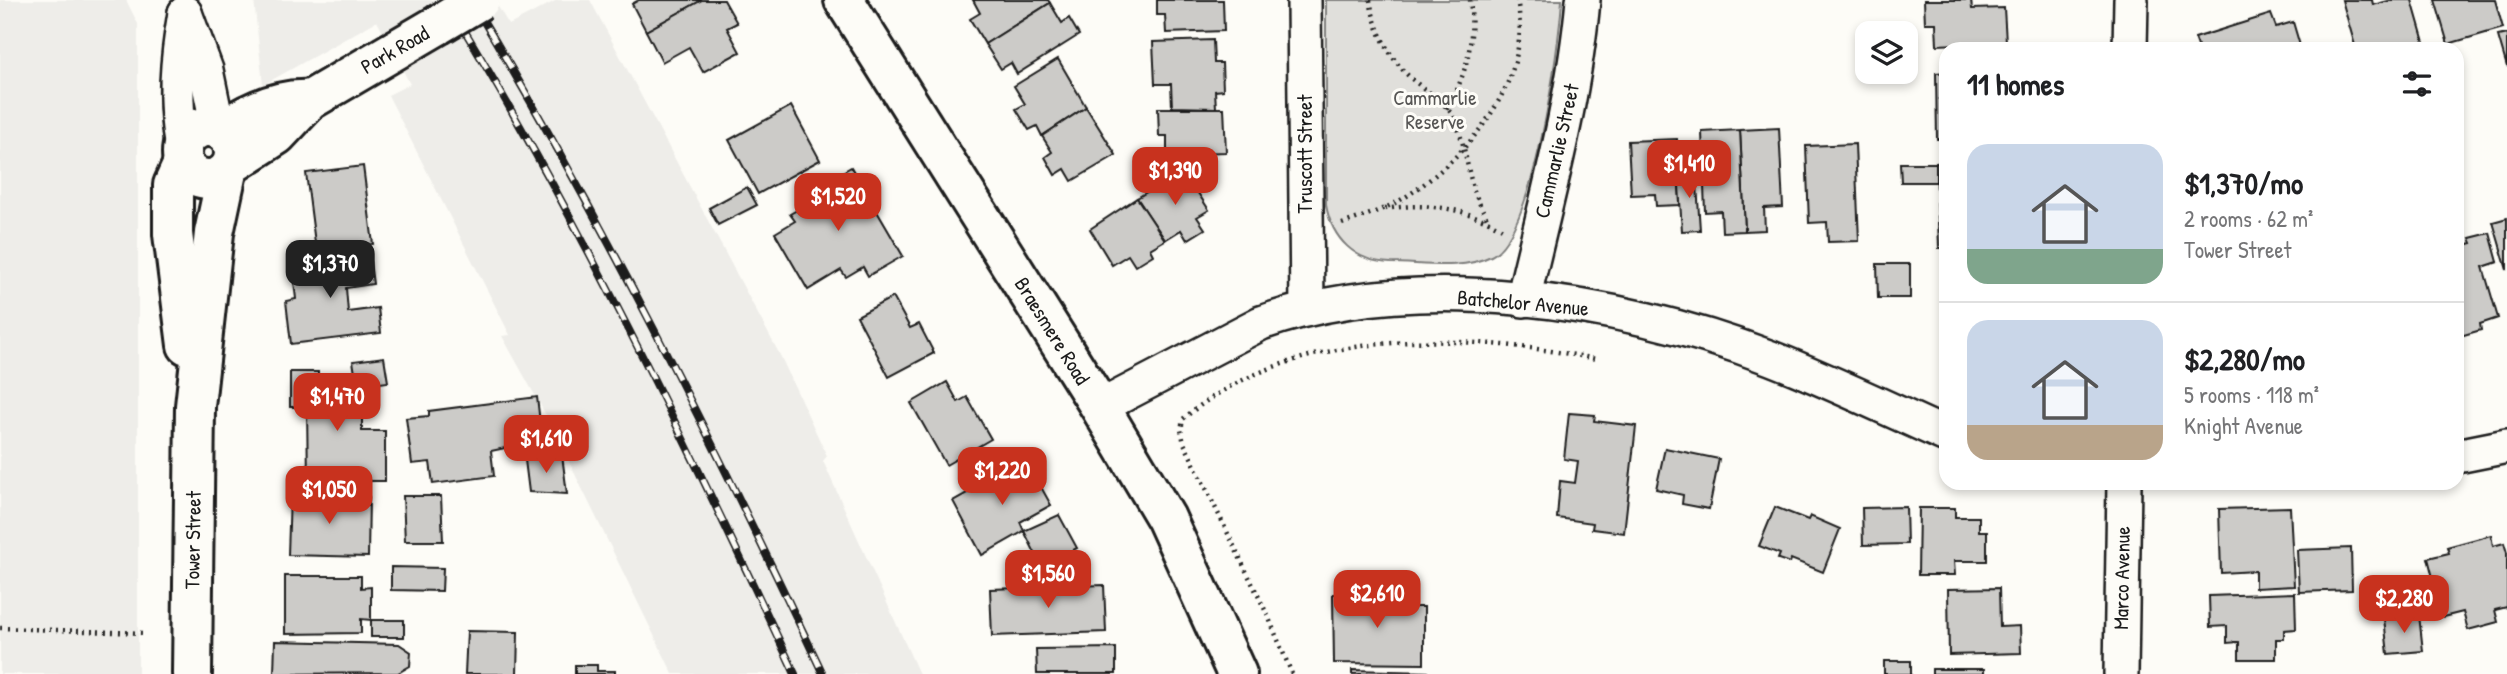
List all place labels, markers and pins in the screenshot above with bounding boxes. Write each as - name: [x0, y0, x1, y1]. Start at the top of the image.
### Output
- pin: $1,410: [1632, 140, 1746, 200]
- pin: $1,390: [1118, 148, 1232, 207]
- pin: $1,520: [781, 174, 895, 233]
- pin: $1,370: [273, 240, 387, 300]
- pin: $1,470: [280, 374, 394, 433]
- pin: $1,610: [489, 416, 603, 475]
- pin: $1,220: [945, 448, 1059, 507]
- pin: $1,050: [272, 466, 386, 526]
- pin: $1,560: [991, 550, 1105, 610]
- pin: $2,610: [1320, 570, 1434, 630]
- pin: $2,280: [2347, 576, 2461, 635]

